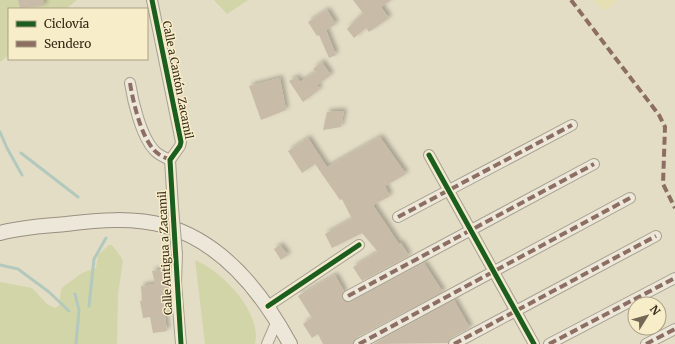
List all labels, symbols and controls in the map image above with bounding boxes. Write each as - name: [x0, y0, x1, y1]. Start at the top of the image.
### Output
- legend: [8, 8, 148, 60]
- text: Ciclovía: [44, 16, 90, 31]
- street label: Calle a Cantón Zacamil: [160, 20, 196, 141]
- text: Sendero: [44, 36, 91, 51]
- street label: Calle Antigua a Zacamil: [155, 190, 175, 315]
- north arrow: [627, 296, 667, 336]
- text: N: [647, 302, 663, 318]

